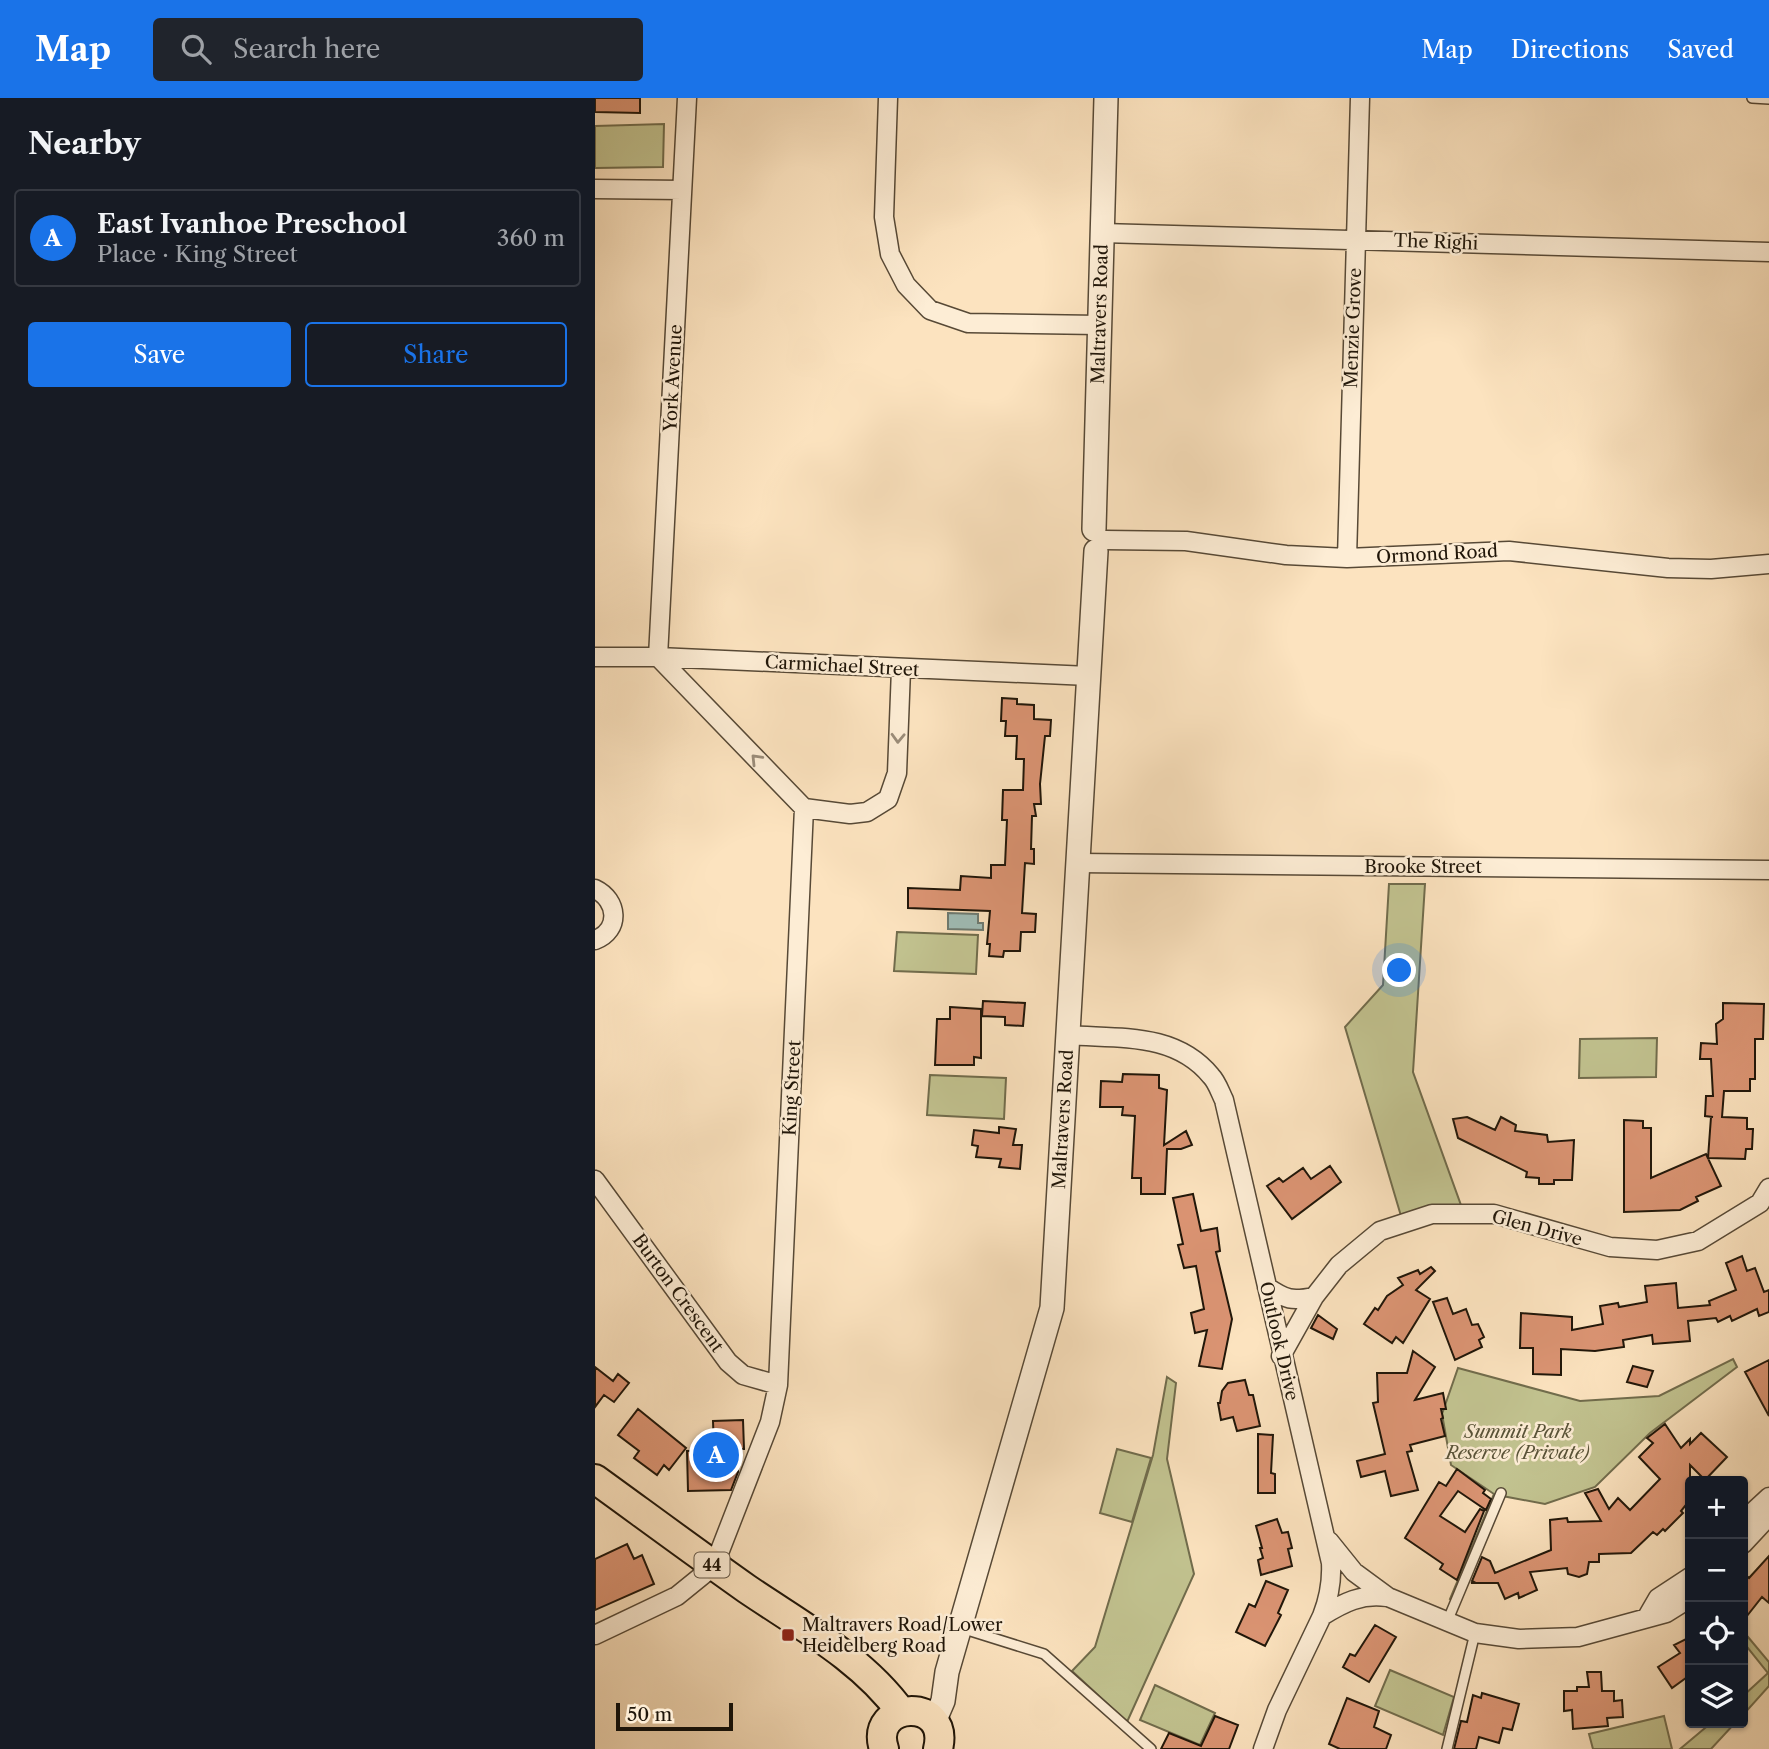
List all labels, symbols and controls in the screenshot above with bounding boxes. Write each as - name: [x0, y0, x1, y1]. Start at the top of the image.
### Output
- search box: [153, 18, 643, 81]
- text: Map: [35, 29, 111, 70]
- icon: search: [177, 30, 215, 68]
- text: Search here: [233, 33, 380, 65]
- text: Map: [1421, 35, 1473, 64]
- text: Directions: [1511, 35, 1629, 64]
- text: Saved: [1667, 35, 1734, 64]
- text: Nearby: [28, 125, 141, 162]
- text: East Ivanhoe Preschool: [97, 208, 407, 240]
- text: A: [44, 224, 62, 252]
- text: 360 m: [497, 224, 565, 252]
- street label: The Righi: [1393, 230, 1479, 254]
- text: Place · King Street: [97, 240, 298, 268]
- street label: Maltravers Road: [1087, 244, 1113, 384]
- street label: Menzie Grove: [1340, 267, 1366, 389]
- button: Save: [28, 322, 291, 387]
- button: Share: [305, 322, 567, 387]
- street label: York Avenue: [659, 324, 687, 433]
- street label: Ormond Road: [1376, 540, 1498, 568]
- street label: Carmichael Street: [764, 651, 920, 681]
- one-way arrow: [891, 732, 906, 743]
- one-way arrow: [752, 755, 765, 768]
- street label: Brooke Street: [1364, 856, 1482, 878]
- your location: [1382, 953, 1416, 987]
- street label: King Street: [779, 1039, 806, 1137]
- street label: Maltravers Road: [1048, 1049, 1078, 1190]
- street label: Glen Drive: [1489, 1205, 1585, 1251]
- street label: Burton Crescent: [628, 1229, 729, 1357]
- street label: Outlook Drive: [1255, 1279, 1303, 1403]
- park label: Summit Park Reserve (Private): [1444, 1421, 1590, 1464]
- pin: A: [693, 1429, 739, 1481]
- map controls: [1685, 1476, 1748, 1728]
- button: +: [1685, 1476, 1748, 1539]
- button: −: [1685, 1539, 1748, 1602]
- road number: 44: [695, 1553, 729, 1578]
- button: locate: [1685, 1602, 1748, 1665]
- place label: Maltravers Road/Lower Heidelberg Road: [802, 1614, 1003, 1657]
- marker: Maltravers Road/Lower Heidelberg Road: [780, 1627, 796, 1643]
- button: layers: [1685, 1665, 1748, 1728]
- scale bar: [616, 1700, 733, 1732]
- text: 50 m: [627, 1703, 672, 1726]

